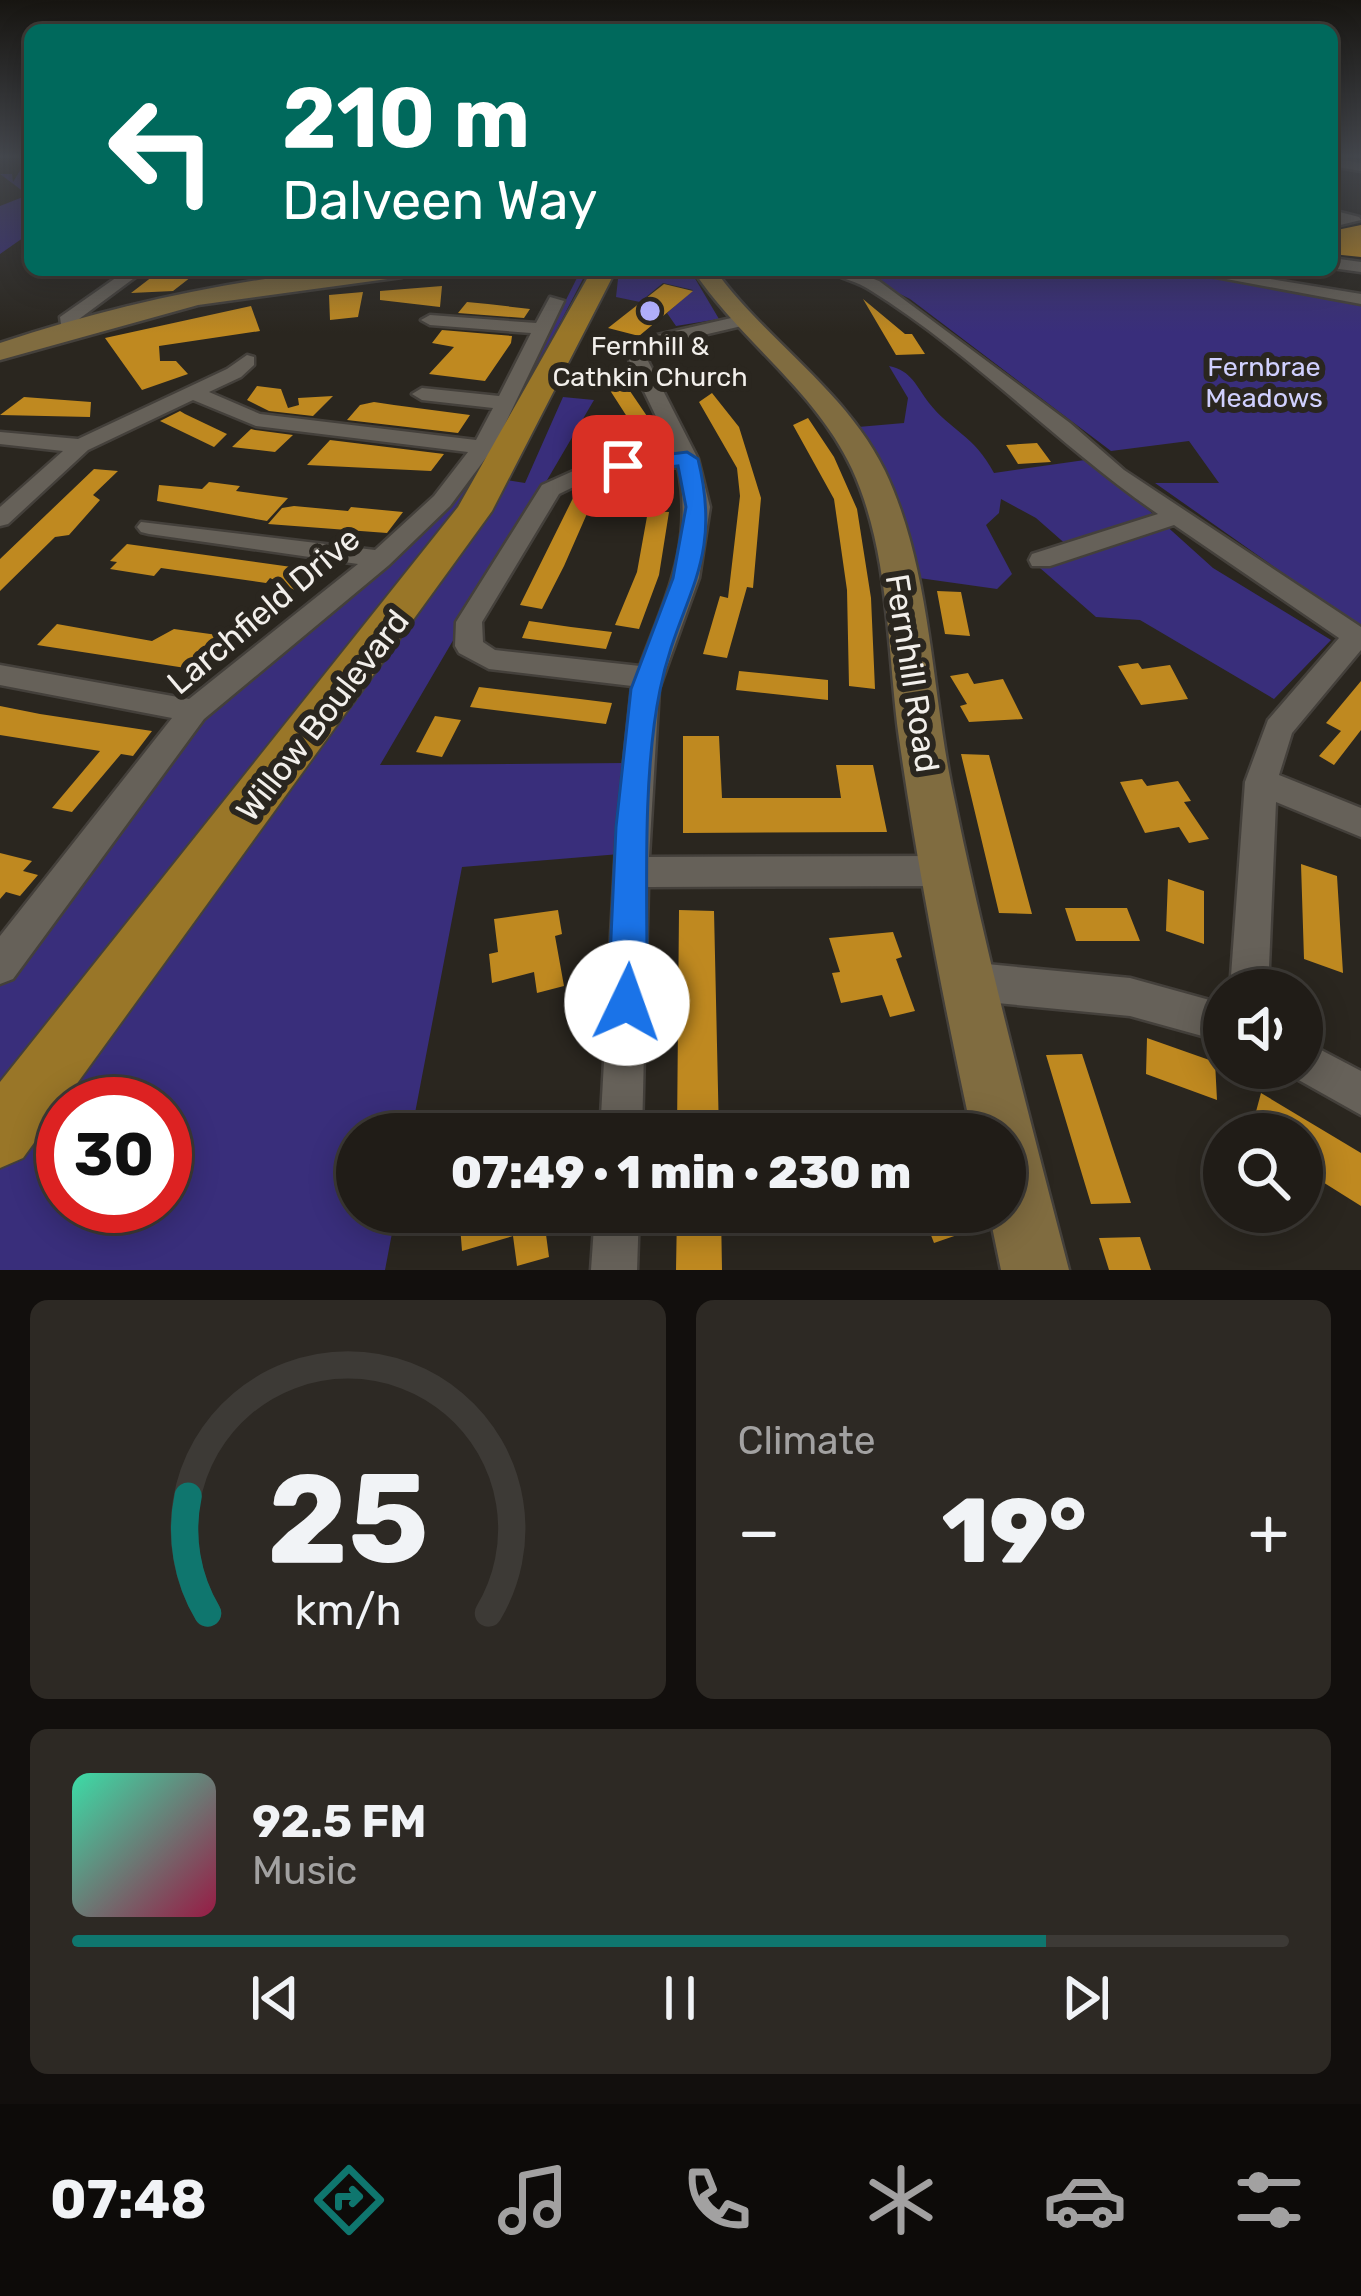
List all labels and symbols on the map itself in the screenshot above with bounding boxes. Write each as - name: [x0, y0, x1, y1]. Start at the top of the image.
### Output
- marker: Fernhill & Cathkin Church: [637, 298, 663, 324]
- place label: Fernhill & Cathkin Church: [552, 330, 748, 393]
- park label: Fernbrae Meadows: [1205, 351, 1323, 414]
- pin: [572, 415, 674, 517]
- street label: Larchfield Drive: [159, 519, 367, 702]
- street label: Fernhill Road: [878, 571, 947, 775]
- street label: Willow Boulevard: [228, 602, 417, 829]
- position arrow: [564, 940, 690, 1066]
- speed limit sign: 30: [36, 1077, 192, 1233]

